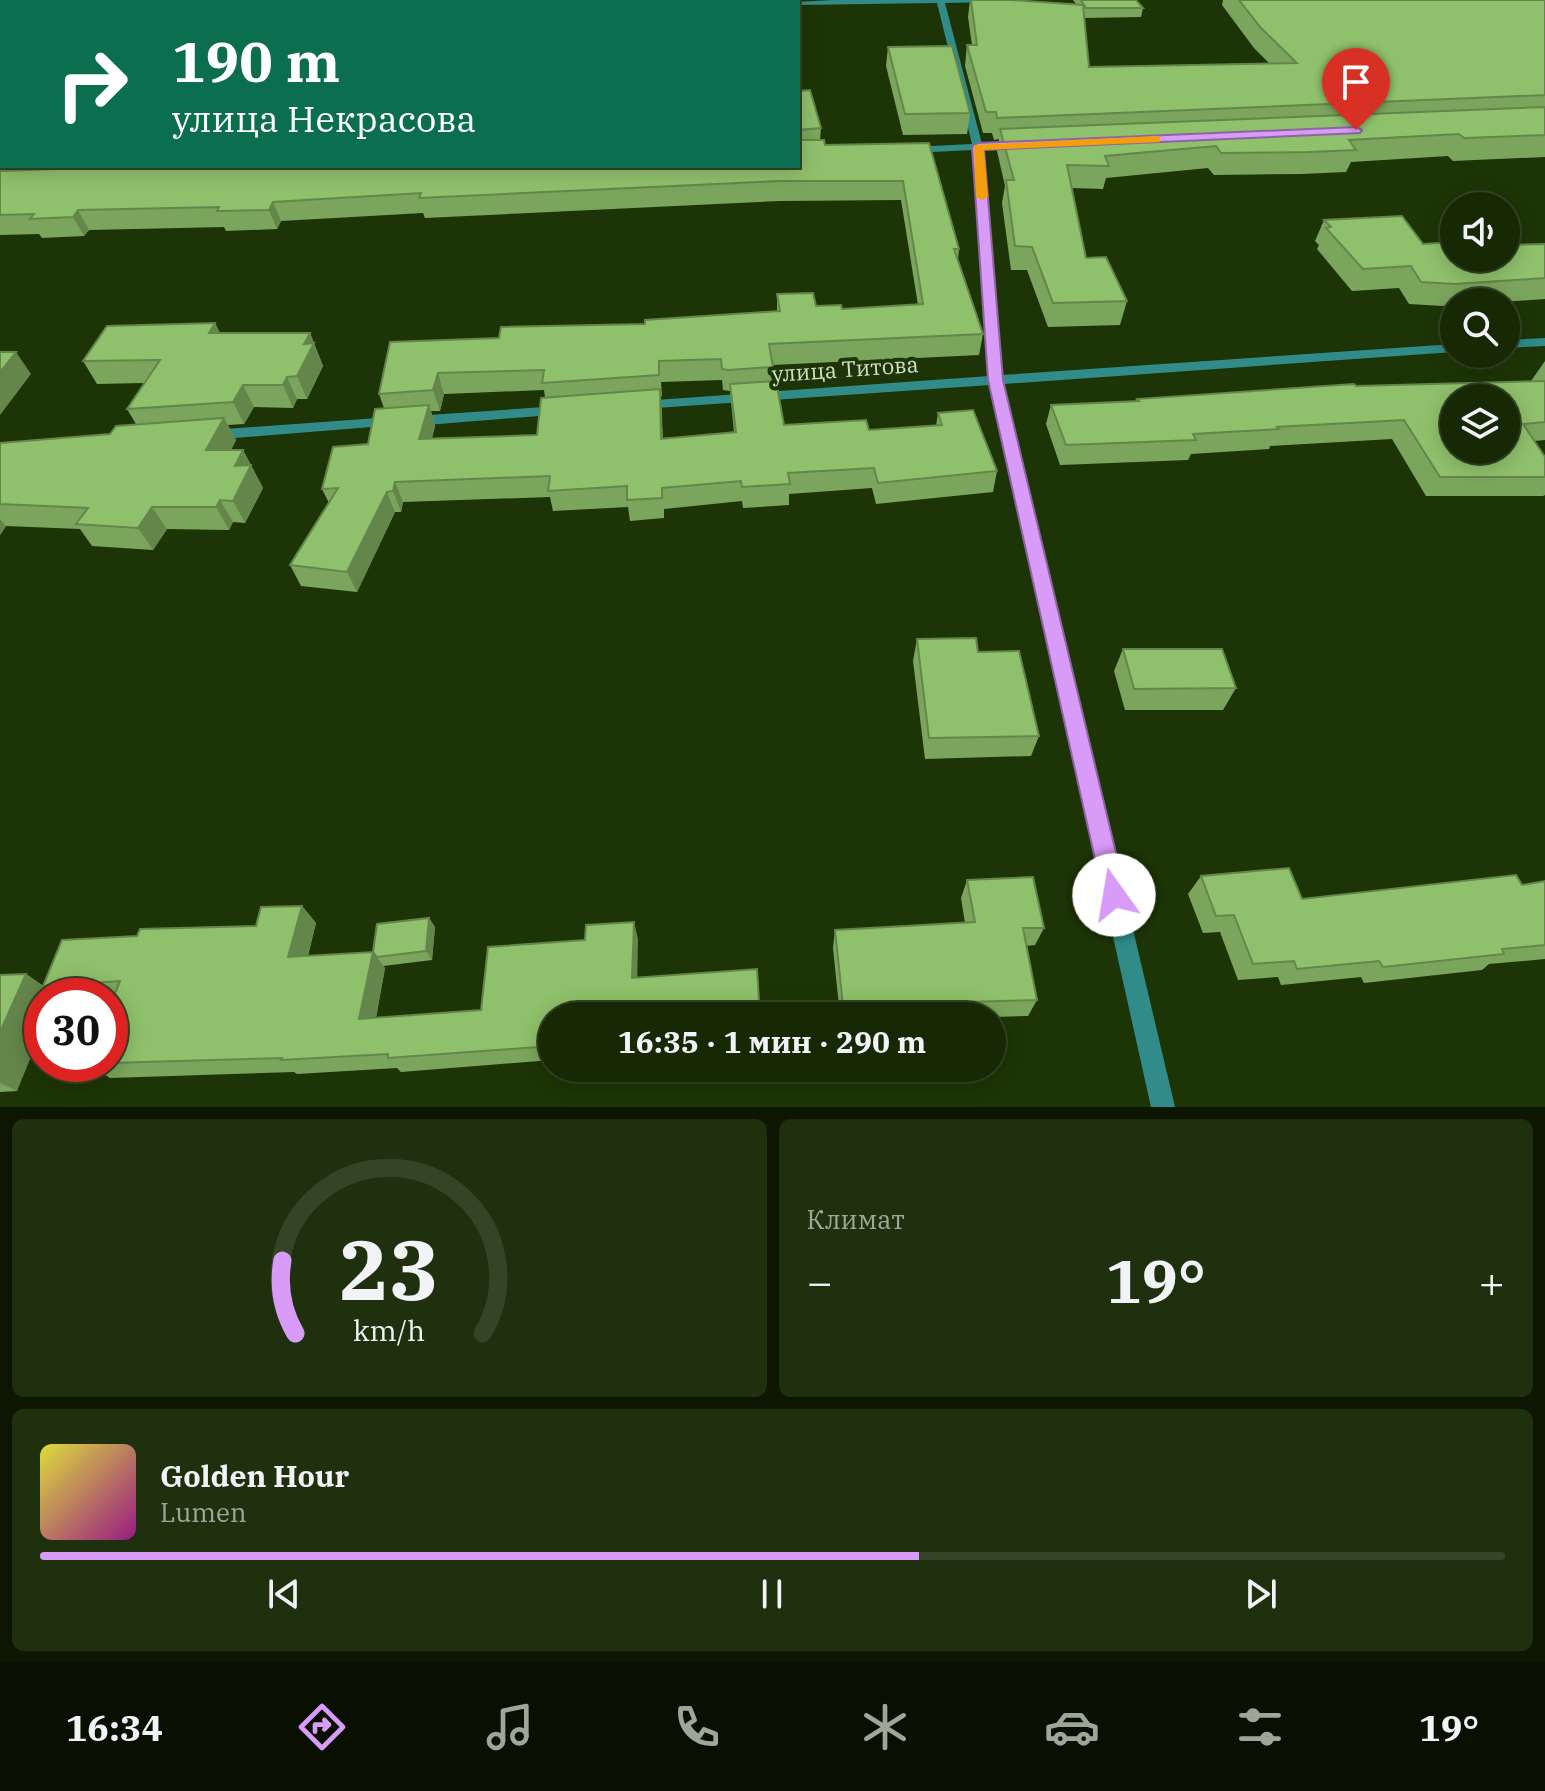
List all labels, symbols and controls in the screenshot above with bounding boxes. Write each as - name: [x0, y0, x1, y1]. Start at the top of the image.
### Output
- text: 190 m: [172, 25, 340, 97]
- icon: right: [40, 32, 144, 136]
- pin: [1322, 48, 1390, 130]
- icon: arrive: [1334, 60, 1378, 104]
- text: улица Некрасова: [172, 95, 476, 142]
- map controls: [1440, 192, 1520, 464]
- button: sound: [1440, 192, 1520, 272]
- button: search: [1440, 288, 1520, 368]
- street label: улица Титова: [771, 349, 919, 388]
- button: layers: [1440, 384, 1520, 464]
- position arrow: [1072, 853, 1156, 937]
- speed limit sign: 30: [24, 978, 128, 1082]
- text: 16:35 · 1 мин · 290 m: [618, 1022, 926, 1061]
- text: Климат: [807, 1202, 905, 1236]
- text: 23: [339, 1215, 439, 1323]
- text: 19°: [1106, 1241, 1206, 1320]
- text: −: [807, 1253, 833, 1310]
- text: +: [1479, 1253, 1505, 1310]
- text: km/h: [353, 1312, 425, 1349]
- text: Golden Hour: [160, 1456, 349, 1495]
- text: Lumen: [160, 1495, 247, 1529]
- icon: previous: [262, 1572, 306, 1616]
- icon: pause: [750, 1572, 794, 1616]
- icon: next: [1239, 1572, 1283, 1616]
- icon: directions: [294, 1699, 350, 1755]
- icon: music: [482, 1699, 538, 1755]
- icon: phone: [669, 1699, 725, 1755]
- icon: climate: [857, 1699, 913, 1755]
- icon: car: [1044, 1699, 1100, 1755]
- icon: filters: [1232, 1699, 1288, 1755]
- text: 16:34: [66, 1704, 163, 1751]
- text: 19°: [1419, 1704, 1479, 1751]

